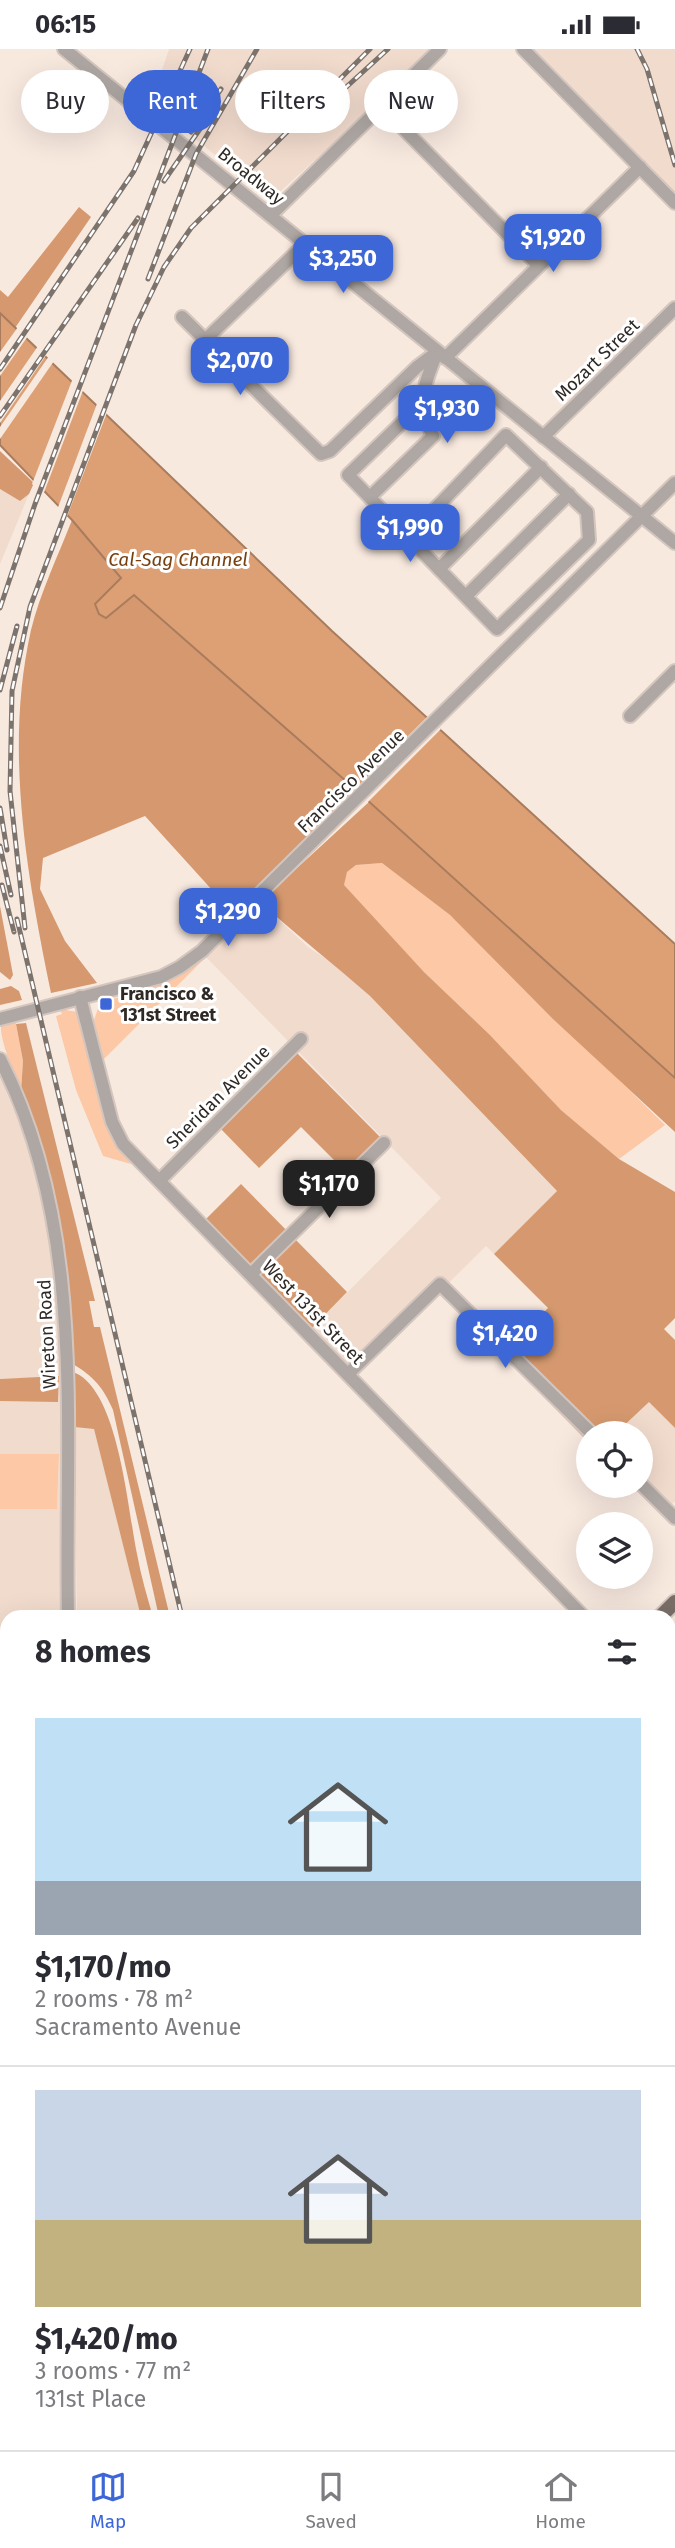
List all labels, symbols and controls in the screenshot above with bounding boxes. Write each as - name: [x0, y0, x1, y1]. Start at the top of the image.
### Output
- text: 06:15: [35, 9, 96, 40]
- chip: Buy: [21, 70, 109, 133]
- chip: Rent: [123, 70, 221, 133]
- chip: Filters: [235, 70, 350, 133]
- chip: New: [364, 70, 458, 133]
- street label: Broadway: [213, 142, 289, 210]
- pin: $1,920: [496, 215, 610, 274]
- text: $1,920: [520, 223, 586, 251]
- pin: $3,250: [286, 236, 400, 295]
- text: $3,250: [309, 244, 377, 272]
- street label: Mozart Street: [550, 314, 644, 406]
- pin: $2,070: [183, 337, 297, 397]
- text: $2,070: [207, 346, 273, 374]
- pin: $1,930: [390, 385, 504, 445]
- text: $1,930: [414, 394, 480, 422]
- pin: $1,990: [353, 505, 467, 564]
- text: $1,990: [377, 513, 443, 541]
- water label: Cal-Sag Channel: [108, 548, 248, 571]
- street label: Francisco Avenue: [293, 724, 409, 838]
- pin: $1,290: [171, 888, 285, 948]
- text: $1,290: [195, 897, 261, 925]
- place label: Francisco & 131st Street: [120, 983, 217, 1026]
- marker: Francisco & 131st Street: [98, 996, 114, 1012]
- street label: Sheridan Avenue: [161, 1040, 275, 1154]
- pin: $1,170: [272, 1161, 386, 1220]
- text: $1,170: [299, 1169, 359, 1197]
- street label: West 131st Street: [258, 1255, 369, 1369]
- street label: Wireton Road: [33, 1279, 61, 1389]
- pin: $1,420: [448, 1311, 562, 1370]
- text: $1,420: [472, 1319, 538, 1347]
- map controls: [576, 1421, 653, 1589]
- button: locate: [576, 1421, 653, 1498]
- button: layers: [576, 1512, 653, 1589]
- icon: filters: [603, 1633, 641, 1671]
- text: 8 homes: [35, 1634, 151, 1670]
- icon: home: [275, 1764, 401, 1890]
- text: $1,170/mo: [35, 1949, 171, 1985]
- text: 2 rooms · 78 m²: [35, 1985, 193, 2013]
- text: Sacramento Avenue: [35, 2013, 241, 2041]
- icon: home: [275, 2136, 401, 2262]
- text: $1,420/mo: [35, 2321, 178, 2357]
- text: 3 rooms · 77 m²: [35, 2357, 191, 2385]
- text: 131st Place: [35, 2385, 146, 2413]
- tab: Map: [89, 2468, 127, 2533]
- tab: Saved: [305, 2468, 357, 2533]
- tab: Home: [535, 2468, 586, 2533]

